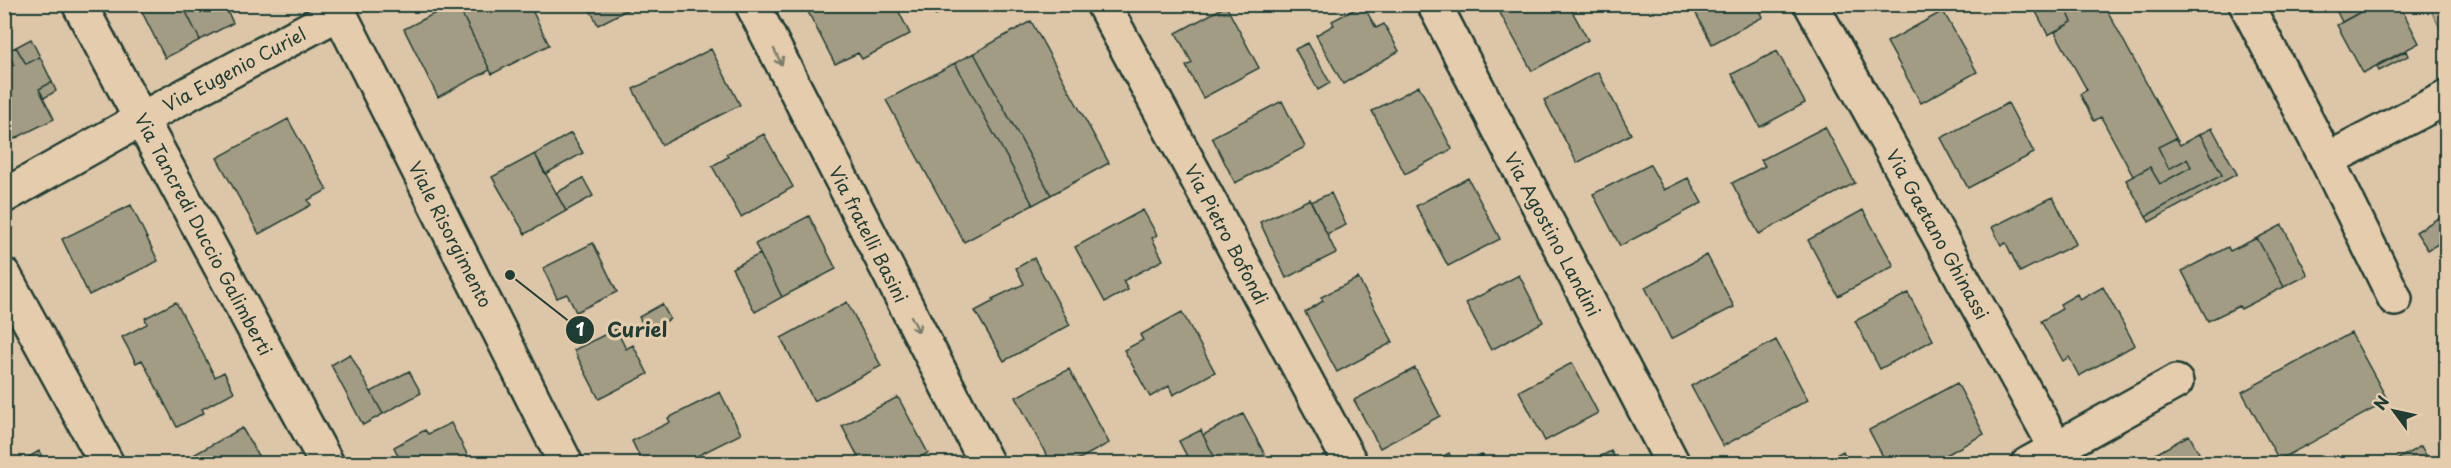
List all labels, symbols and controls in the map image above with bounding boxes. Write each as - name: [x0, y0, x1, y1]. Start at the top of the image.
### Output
- street label: Via Eugenio Curiel: [158, 20, 310, 118]
- one-way arrow: [773, 47, 784, 65]
- street label: Via Tancredi Duccio Galimberti: [128, 108, 280, 360]
- street label: Via Gaetano Ghinassi: [1880, 144, 1996, 324]
- street label: Via Agostino Landini: [1498, 147, 1608, 321]
- street label: Viale Risorgimento: [402, 156, 500, 312]
- street label: Via Pietro Bofondi: [1178, 159, 1276, 309]
- street label: Via fratelli Basini: [823, 161, 915, 307]
- callout: Curiel: [565, 311, 679, 349]
- text: Curiel: [607, 314, 667, 344]
- one-way arrow: [910, 314, 921, 332]
- text: 1: [576, 315, 585, 342]
- north arrow: [2364, 381, 2424, 441]
- text: N: [2367, 390, 2394, 414]

